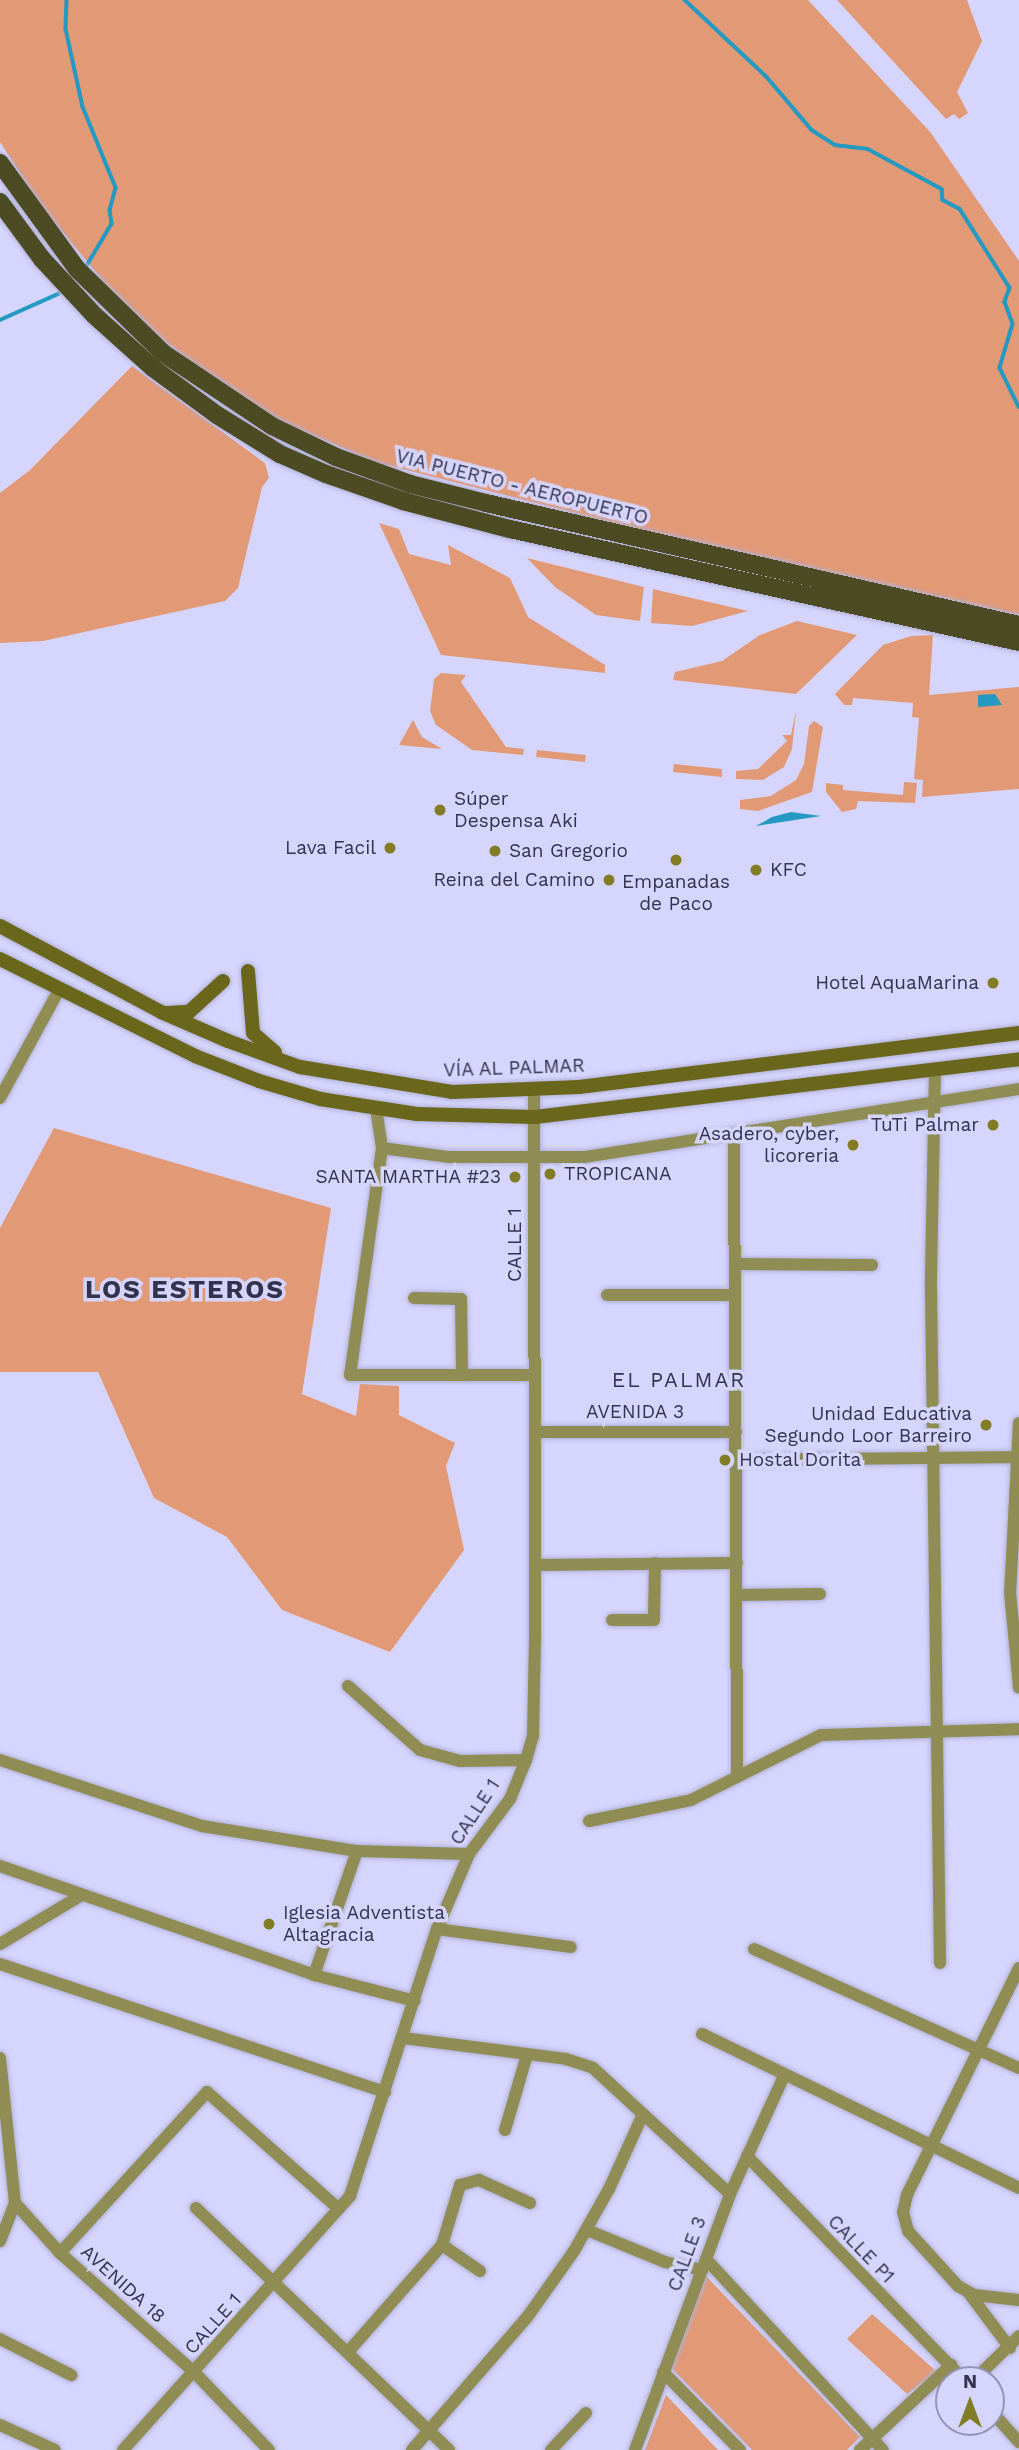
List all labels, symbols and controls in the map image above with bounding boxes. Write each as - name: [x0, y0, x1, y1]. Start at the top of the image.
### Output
- street label: VIA PUERTO - AEROPUERTO: [393, 444, 651, 530]
- place label: Súper Despensa Aki: [454, 788, 579, 832]
- marker: Súper Despensa Aki: [432, 802, 448, 818]
- place label: Lava Facil: [284, 837, 376, 859]
- marker: Lava Facil: [382, 840, 398, 856]
- place label: San Gregorio: [509, 840, 628, 862]
- marker: San Gregorio: [487, 843, 503, 859]
- marker: Empanadas de Paco: [668, 852, 684, 868]
- place label: KFC: [770, 859, 807, 881]
- marker: KFC: [748, 862, 764, 878]
- place label: Reina del Camino: [432, 869, 595, 891]
- place label: Empanadas de Paco: [622, 871, 730, 915]
- marker: Reina del Camino: [601, 872, 617, 888]
- place label: Hotel AquaMarina: [814, 972, 979, 994]
- marker: Hotel AquaMarina: [985, 975, 1001, 991]
- street label: VÍA AL PALMAR: [442, 1054, 586, 1082]
- place label: TuTi Palmar: [871, 1114, 979, 1136]
- marker: TuTi Palmar: [985, 1117, 1001, 1133]
- place label: Asadero, cyber, licoreria: [699, 1123, 839, 1167]
- marker: Asadero, cyber, licoreria: [845, 1137, 861, 1153]
- place label: TROPICANA: [564, 1163, 671, 1185]
- place label: SANTA MARTHA #23: [314, 1166, 501, 1188]
- marker: TROPICANA: [542, 1166, 558, 1182]
- marker: SANTA MARTHA #23: [507, 1169, 523, 1185]
- street label: CALLE 1: [504, 1208, 526, 1282]
- district label: LOS ESTEROS: [86, 1274, 284, 1306]
- district label: EL PALMAR: [613, 1367, 745, 1393]
- street label: AVENIDA 3: [586, 1401, 684, 1423]
- place label: Unidad Educativa Segundo Loor Barreiro: [764, 1403, 972, 1447]
- marker: Unidad Educativa Segundo Loor Barreiro: [978, 1417, 994, 1433]
- place label: Hostal Dorita: [739, 1449, 862, 1471]
- marker: Hostal Dorita: [717, 1452, 733, 1468]
- street label: CALLE 1: [445, 1775, 505, 1849]
- place label: Iglesia Adventista Altagracia: [283, 1902, 446, 1946]
- marker: Iglesia Adventista Altagracia: [261, 1916, 277, 1932]
- street label: CALLE P1: [823, 2210, 899, 2288]
- street label: CALLE 3: [663, 2213, 711, 2295]
- street label: AVENIDA 18: [76, 2240, 170, 2328]
- street label: CALLE 1: [180, 2289, 246, 2359]
- north arrow: [935, 2366, 1005, 2436]
- text: N: [963, 2370, 977, 2393]

